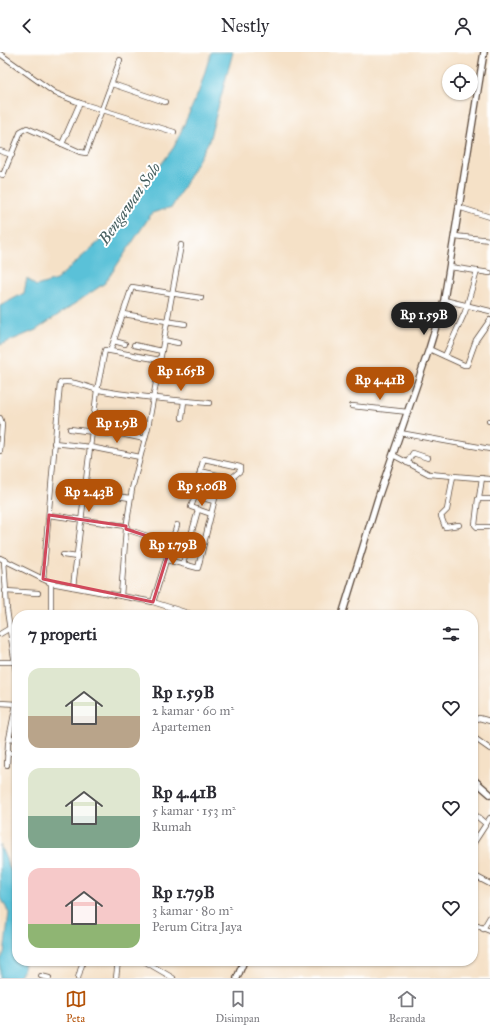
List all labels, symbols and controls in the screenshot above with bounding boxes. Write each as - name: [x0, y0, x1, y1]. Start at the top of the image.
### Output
- icon: back: [16, 15, 38, 37]
- text: Nestly: [221, 15, 269, 37]
- icon: person: [452, 15, 474, 37]
- map controls: [442, 64, 478, 100]
- button: locate: [442, 64, 478, 100]
- water label: Bengawan Solo: [94, 159, 165, 249]
- pin: Rp 1.59B: [383, 302, 465, 336]
- text: Rp 1.59B: [400, 307, 448, 323]
- pin: Rp 1.65B: [140, 358, 222, 392]
- text: Rp 1.65B: [157, 363, 205, 379]
- pin: Rp 4.41B: [339, 367, 421, 401]
- text: Rp 4.41B: [355, 372, 405, 388]
- pin: Rp 1.9B: [80, 410, 154, 444]
- text: Rp 1.9B: [96, 415, 138, 431]
- pin: Rp 5.06B: [161, 473, 243, 507]
- text: Rp 5.06B: [177, 478, 227, 494]
- pin: Rp 2.43B: [48, 479, 130, 513]
- text: Rp 2.43B: [65, 484, 114, 500]
- pin: Rp 1.79B: [132, 532, 214, 566]
- text: Rp 1.79B: [149, 537, 197, 553]
- icon: filters: [440, 623, 462, 645]
- text: 7 properti: [28, 624, 97, 645]
- text: Rp 1.59B: [152, 682, 214, 703]
- icon: home: [60, 684, 108, 732]
- icon: heart: [440, 697, 462, 719]
- text: 2 kamar · 60 m²: [152, 703, 234, 719]
- text: Apartemen: [152, 719, 211, 735]
- text: Rp 4.41B: [152, 782, 217, 803]
- icon: home: [60, 784, 108, 832]
- icon: heart: [440, 797, 462, 819]
- text: 5 kamar · 153 m²: [152, 803, 236, 819]
- text: Rumah: [152, 819, 192, 835]
- text: Rp 1.79B: [152, 882, 215, 903]
- icon: home: [60, 884, 108, 932]
- icon: heart: [440, 897, 462, 919]
- text: 3 kamar · 80 m²: [152, 903, 233, 919]
- text: Perum Citra Jaya: [152, 919, 242, 935]
- tab: Peta: [65, 988, 87, 1025]
- tab: Disimpan: [216, 988, 260, 1025]
- tab: Beranda: [389, 988, 425, 1025]

